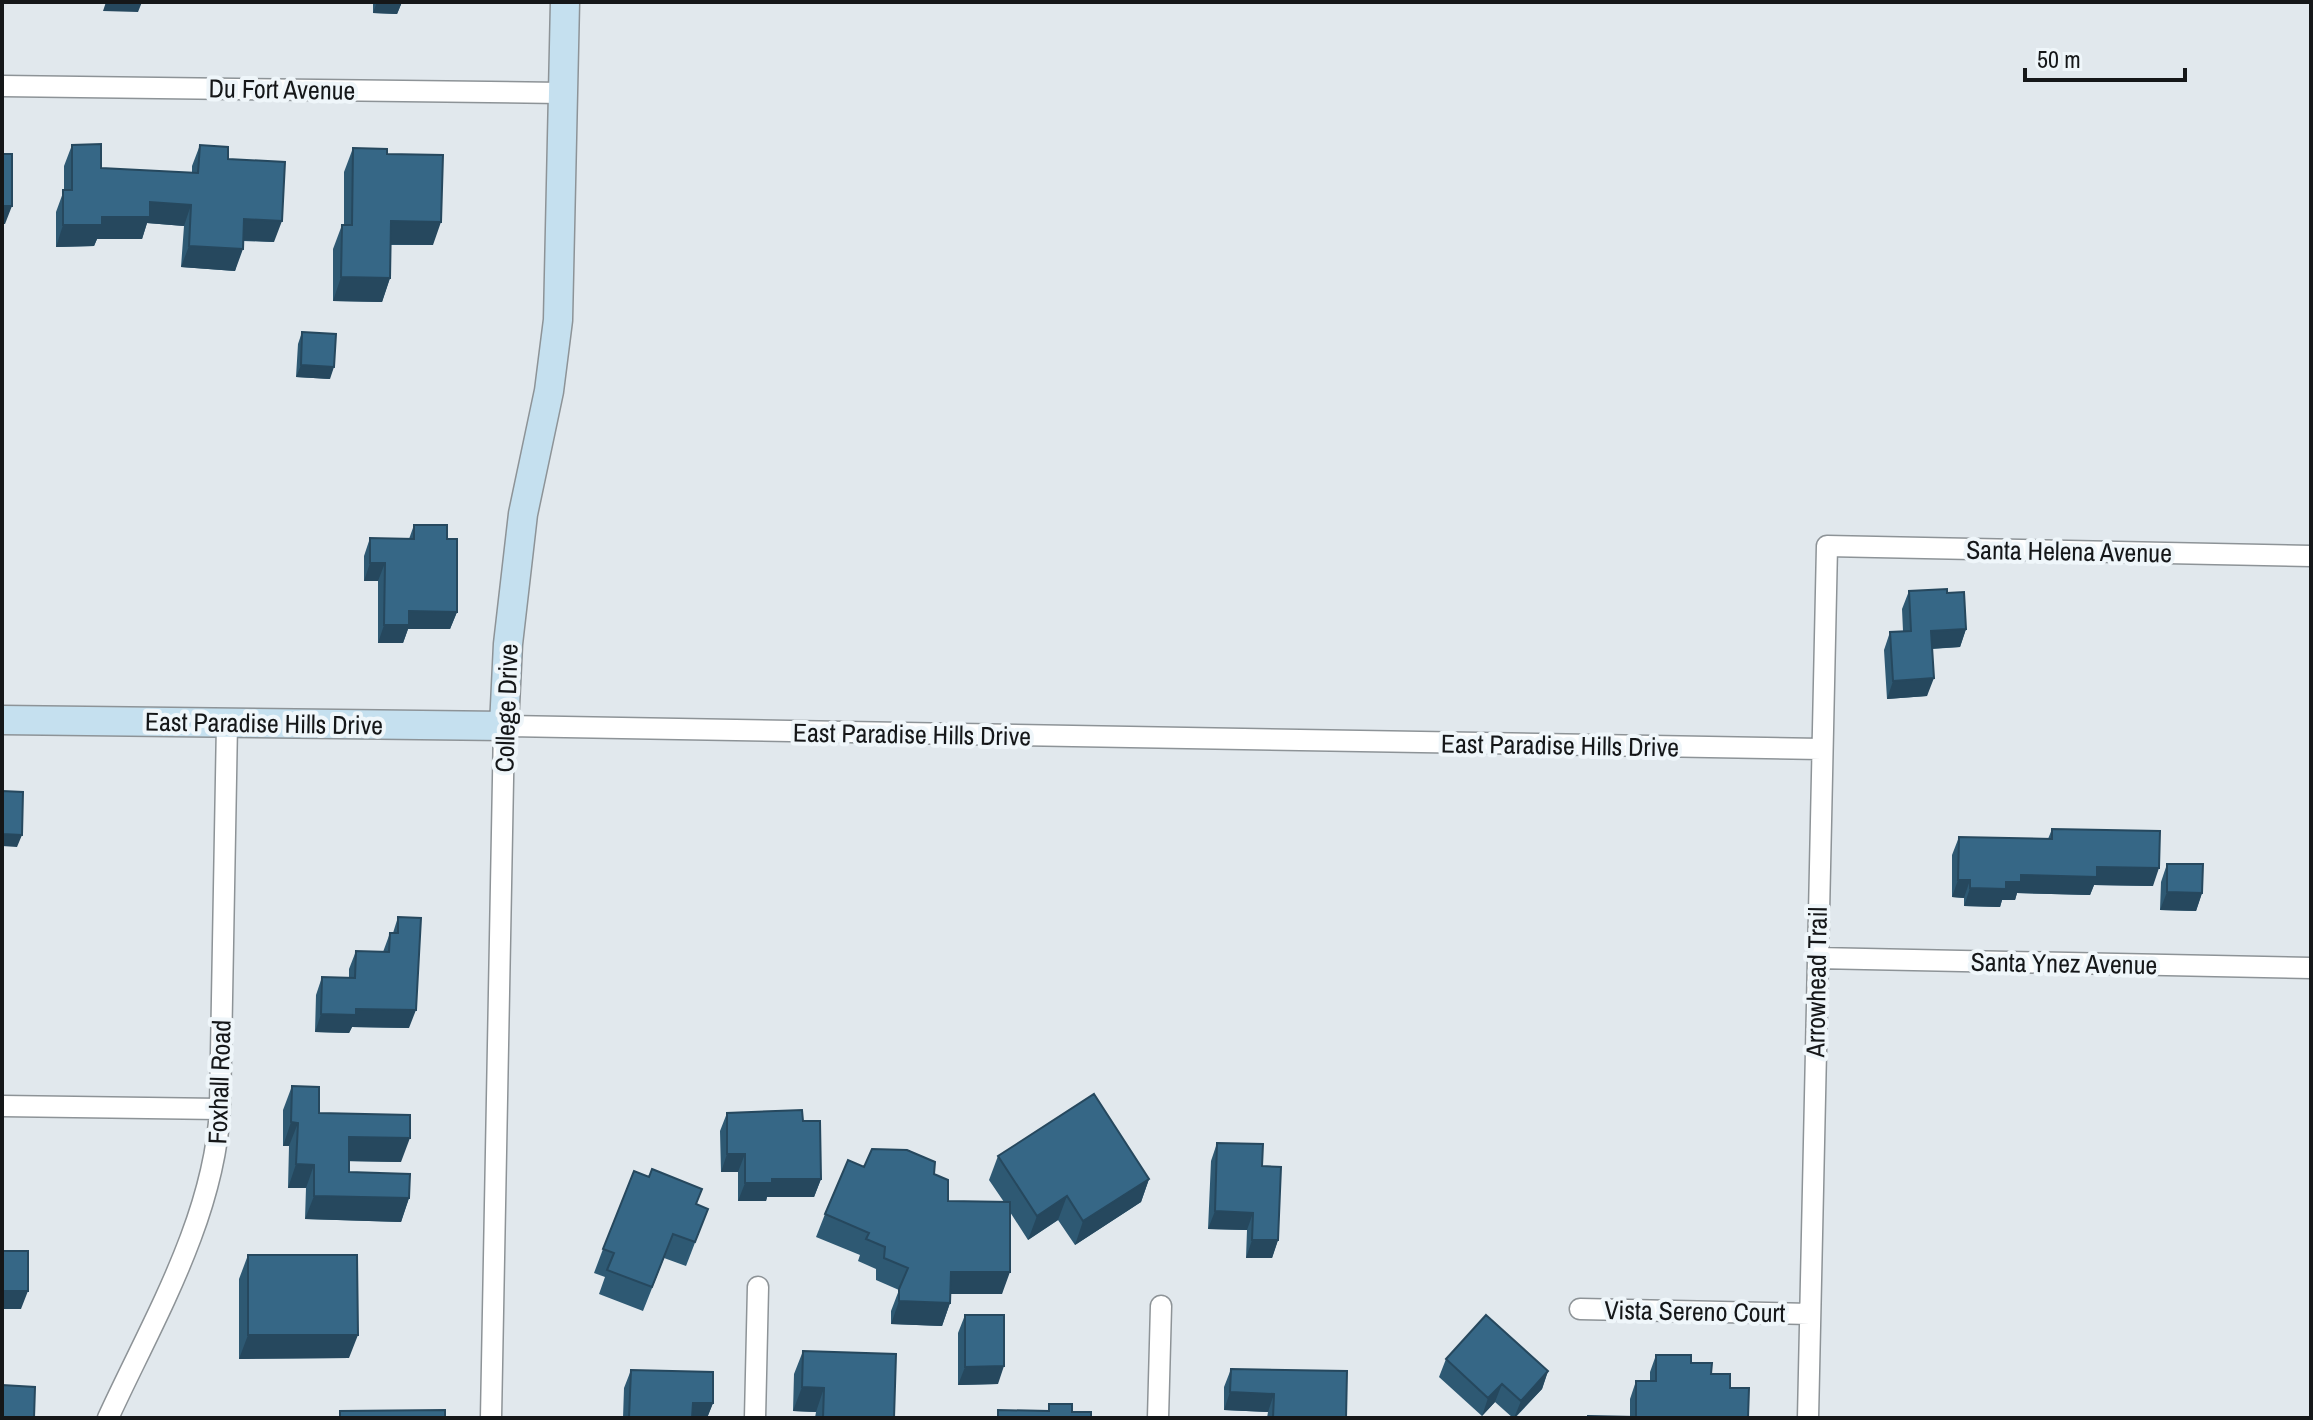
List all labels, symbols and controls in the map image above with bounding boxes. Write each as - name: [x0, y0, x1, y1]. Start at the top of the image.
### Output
- scale bar: [2025, 32, 2185, 82]
- text: 50 m: [2037, 43, 2081, 75]
- street label: Du Fort Avenue: [208, 70, 356, 108]
- street label: Santa Helena Avenue: [1966, 532, 2172, 570]
- street label: College Drive: [486, 643, 526, 773]
- street label: East Paradise Hills Drive: [145, 703, 383, 743]
- street label: East Paradise Hills Drive: [793, 714, 1031, 754]
- street label: East Paradise Hills Drive: [1441, 725, 1679, 765]
- street label: Arrowhead Trail: [1797, 906, 1835, 1059]
- street label: Santa Ynez Avenue: [1970, 944, 2158, 982]
- street label: Foxhall Road: [199, 1019, 239, 1145]
- street label: Vista Sereno Court: [1604, 1292, 1786, 1330]

